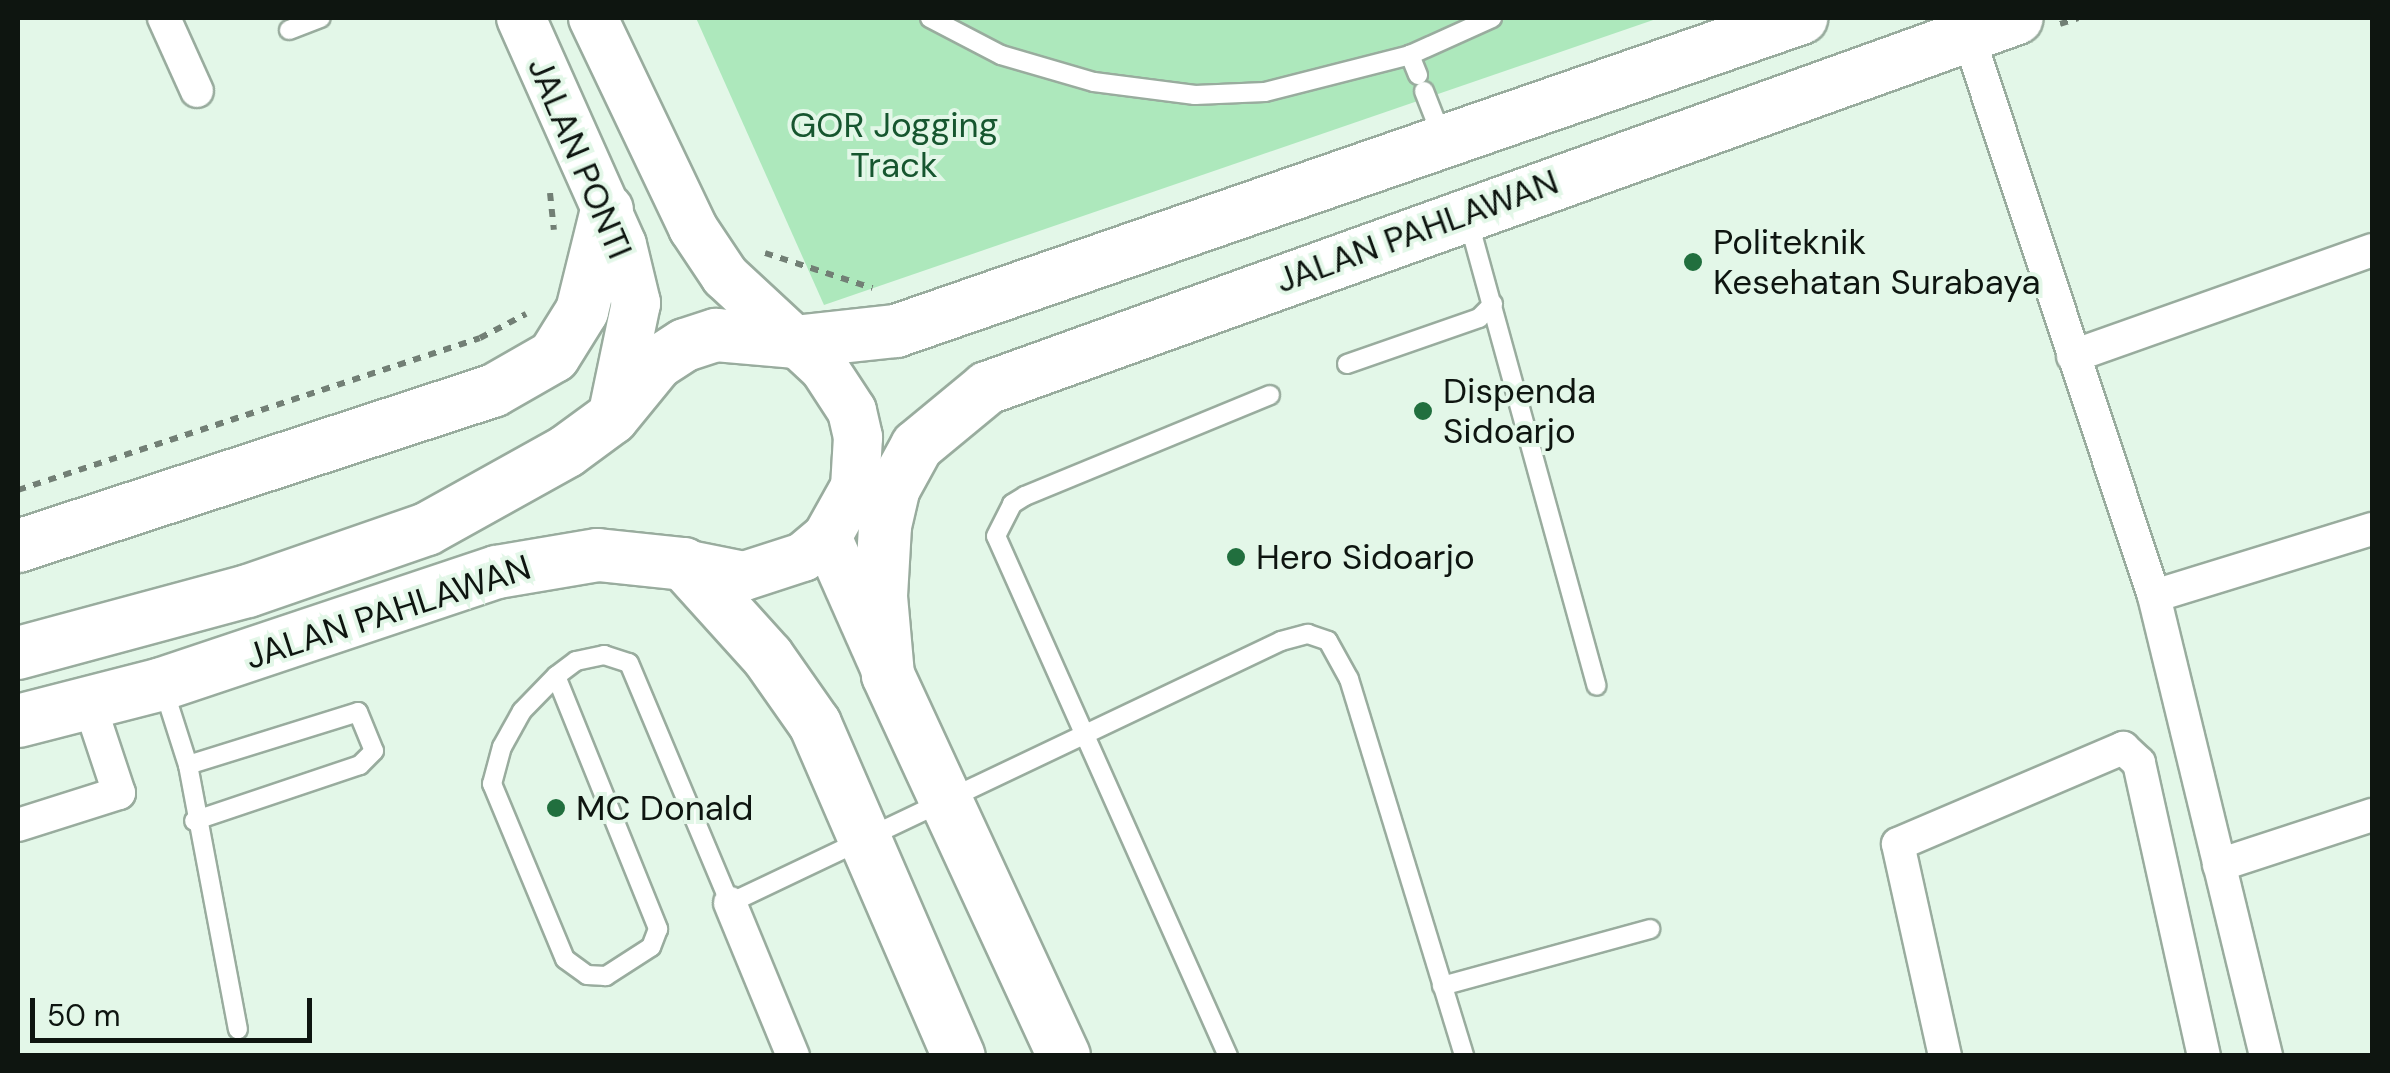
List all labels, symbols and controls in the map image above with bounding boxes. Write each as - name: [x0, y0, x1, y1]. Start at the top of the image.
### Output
- street label: JALAN PONTI: [519, 51, 641, 265]
- park label: GOR Jogging Track: [790, 104, 998, 186]
- street label: JALAN PAHLAWAN: [1270, 160, 1564, 302]
- place label: Politeknik Kesehatan Surabaya: [1713, 221, 2041, 303]
- marker: Politeknik Kesehatan Surabaya: [1682, 251, 1704, 273]
- place label: Dispenda Sidoarjo: [1443, 370, 1596, 452]
- marker: Dispenda Sidoarjo: [1412, 400, 1434, 422]
- place label: Hero Sidoarjo: [1256, 536, 1475, 578]
- street label: JALAN PAHLAWAN: [240, 546, 536, 678]
- marker: Hero Sidoarjo: [1225, 546, 1247, 568]
- place label: MC Donald: [576, 787, 754, 829]
- marker: MC Donald: [545, 797, 567, 819]
- scale bar: [35, 978, 318, 1040]
- text: 50 m: [47, 996, 121, 1035]

